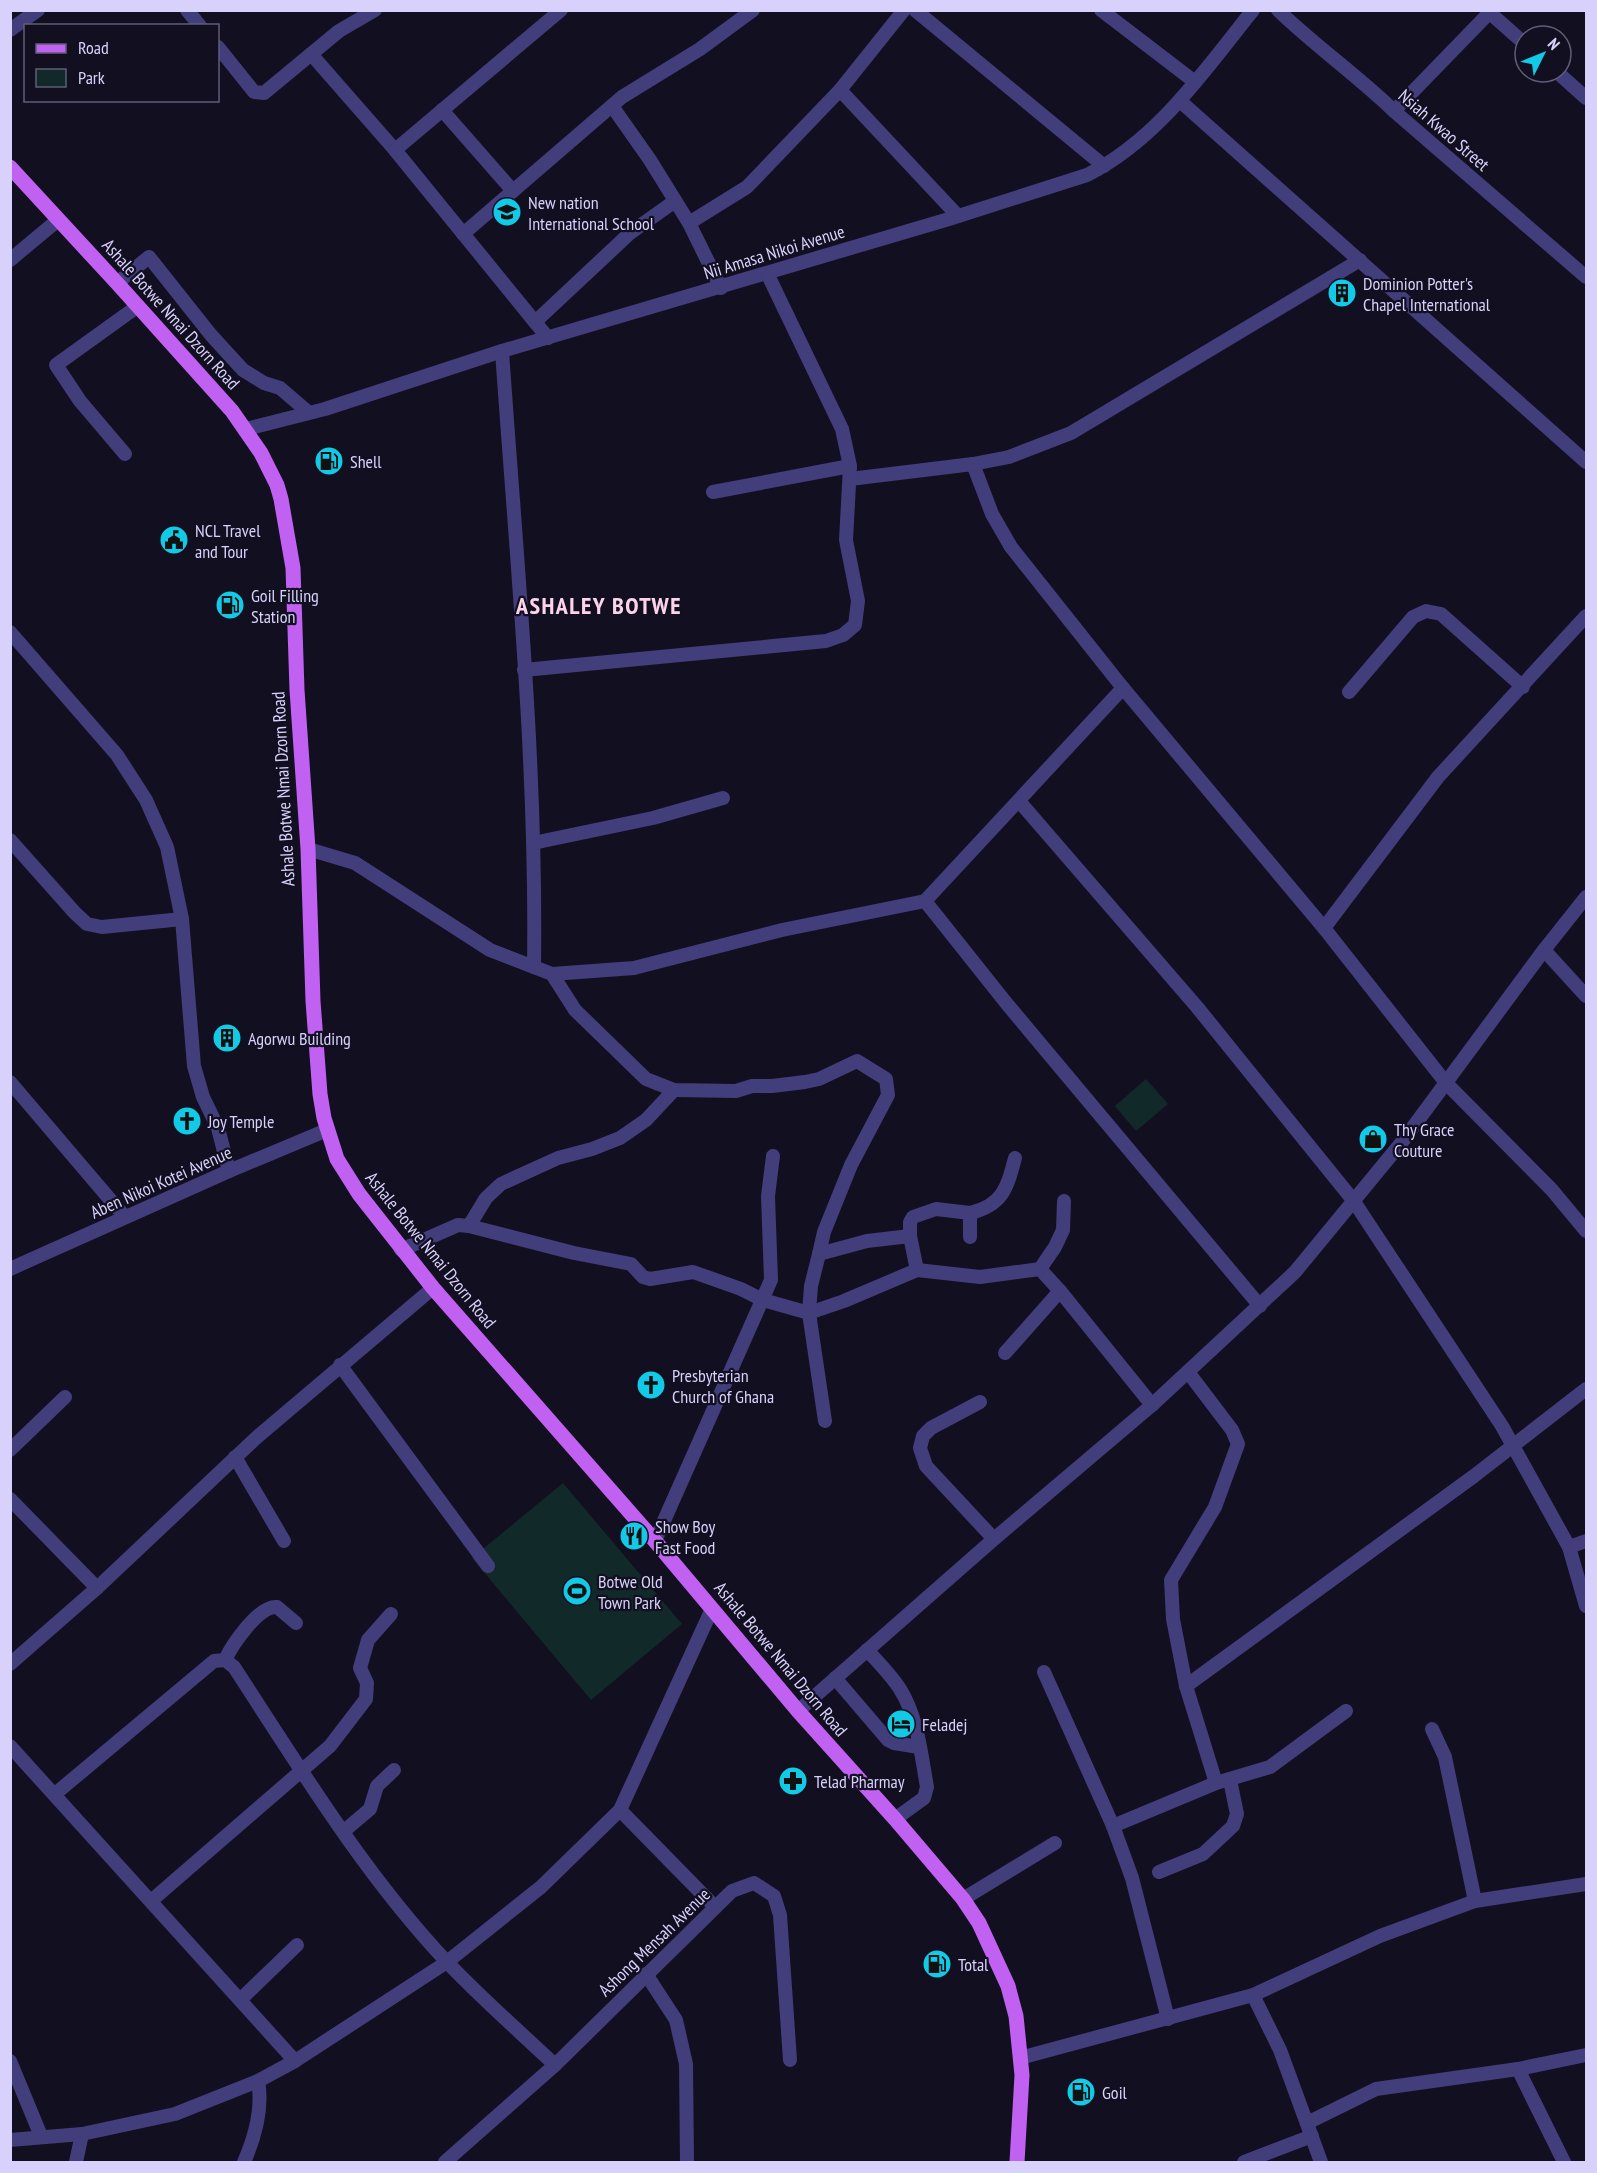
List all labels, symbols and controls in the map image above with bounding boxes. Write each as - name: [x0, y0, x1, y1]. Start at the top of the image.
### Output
- legend: [24, 24, 219, 102]
- north arrow: [1513, 24, 1573, 84]
- text: N: [1544, 34, 1564, 54]
- text: Road: [78, 36, 109, 59]
- text: Park: [78, 66, 105, 89]
- street label: Nsiah Kwao Street: [1394, 84, 1494, 176]
- place label: New nation International School: [528, 191, 655, 235]
- school or university icon: New nation International School: [491, 196, 523, 228]
- street label: Nii Amasa Nikoi Avenue: [701, 220, 847, 284]
- street label: Ashale Botwe Nmai Dzorn Road: [97, 234, 245, 394]
- place label: Dominion Potter's Chapel International: [1363, 272, 1491, 316]
- building icon: Dominion Potter's Chapel International: [1326, 277, 1358, 309]
- fuel station icon: Shell: [313, 445, 345, 477]
- place label: Shell: [350, 450, 382, 473]
- place label: NCL Travel and Tour: [195, 519, 261, 563]
- public building icon: NCL Travel and Tour: [158, 524, 190, 556]
- place label: Goil Filling Station: [251, 584, 319, 628]
- fuel station icon: Goil Filling Station: [214, 589, 246, 621]
- district label: ASHALEY BOTWE: [515, 590, 682, 621]
- street label: Ashale Botwe Nmai Dzorn Road: [266, 691, 300, 887]
- building icon: Agorwu Building: [211, 1022, 243, 1054]
- place label: Agorwu Building: [248, 1027, 351, 1050]
- church icon: Joy Temple: [171, 1105, 203, 1137]
- place label: Joy Temple: [207, 1110, 274, 1133]
- place label: Thy Grace Couture: [1394, 1118, 1455, 1162]
- shop icon: Thy Grace Couture: [1357, 1123, 1389, 1155]
- street label: Aben Nikoi Kotei Avenue: [87, 1141, 235, 1223]
- street label: Ashale Botwe Nmai Dzorn Road: [361, 1167, 501, 1333]
- place label: Presbyterian Church of Ghana: [672, 1364, 774, 1408]
- church icon: Presbyterian Church of Ghana: [635, 1369, 667, 1401]
- place label: Show Boy Fast Food: [655, 1515, 715, 1559]
- restaurant icon: Show Boy Fast Food: [618, 1520, 650, 1552]
- place label: Botwe Old Town Park: [598, 1570, 663, 1614]
- sports icon: Botwe Old Town Park: [561, 1575, 593, 1607]
- street label: Ashale Botwe Nmai Dzorn Road: [710, 1577, 852, 1741]
- hotel icon: Feladej: [885, 1708, 917, 1740]
- place label: Feladej: [922, 1713, 967, 1736]
- pharmacy icon: Telad Pharmay: [777, 1765, 809, 1797]
- place label: Telad Pharmay: [814, 1770, 905, 1793]
- street label: Ashong Mensah Avenue: [593, 1883, 715, 2001]
- fuel station icon: Total: [921, 1948, 953, 1980]
- place label: Total: [958, 1953, 989, 1976]
- fuel station icon: Goil: [1065, 2076, 1097, 2108]
- place label: Goil: [1102, 2081, 1128, 2104]

